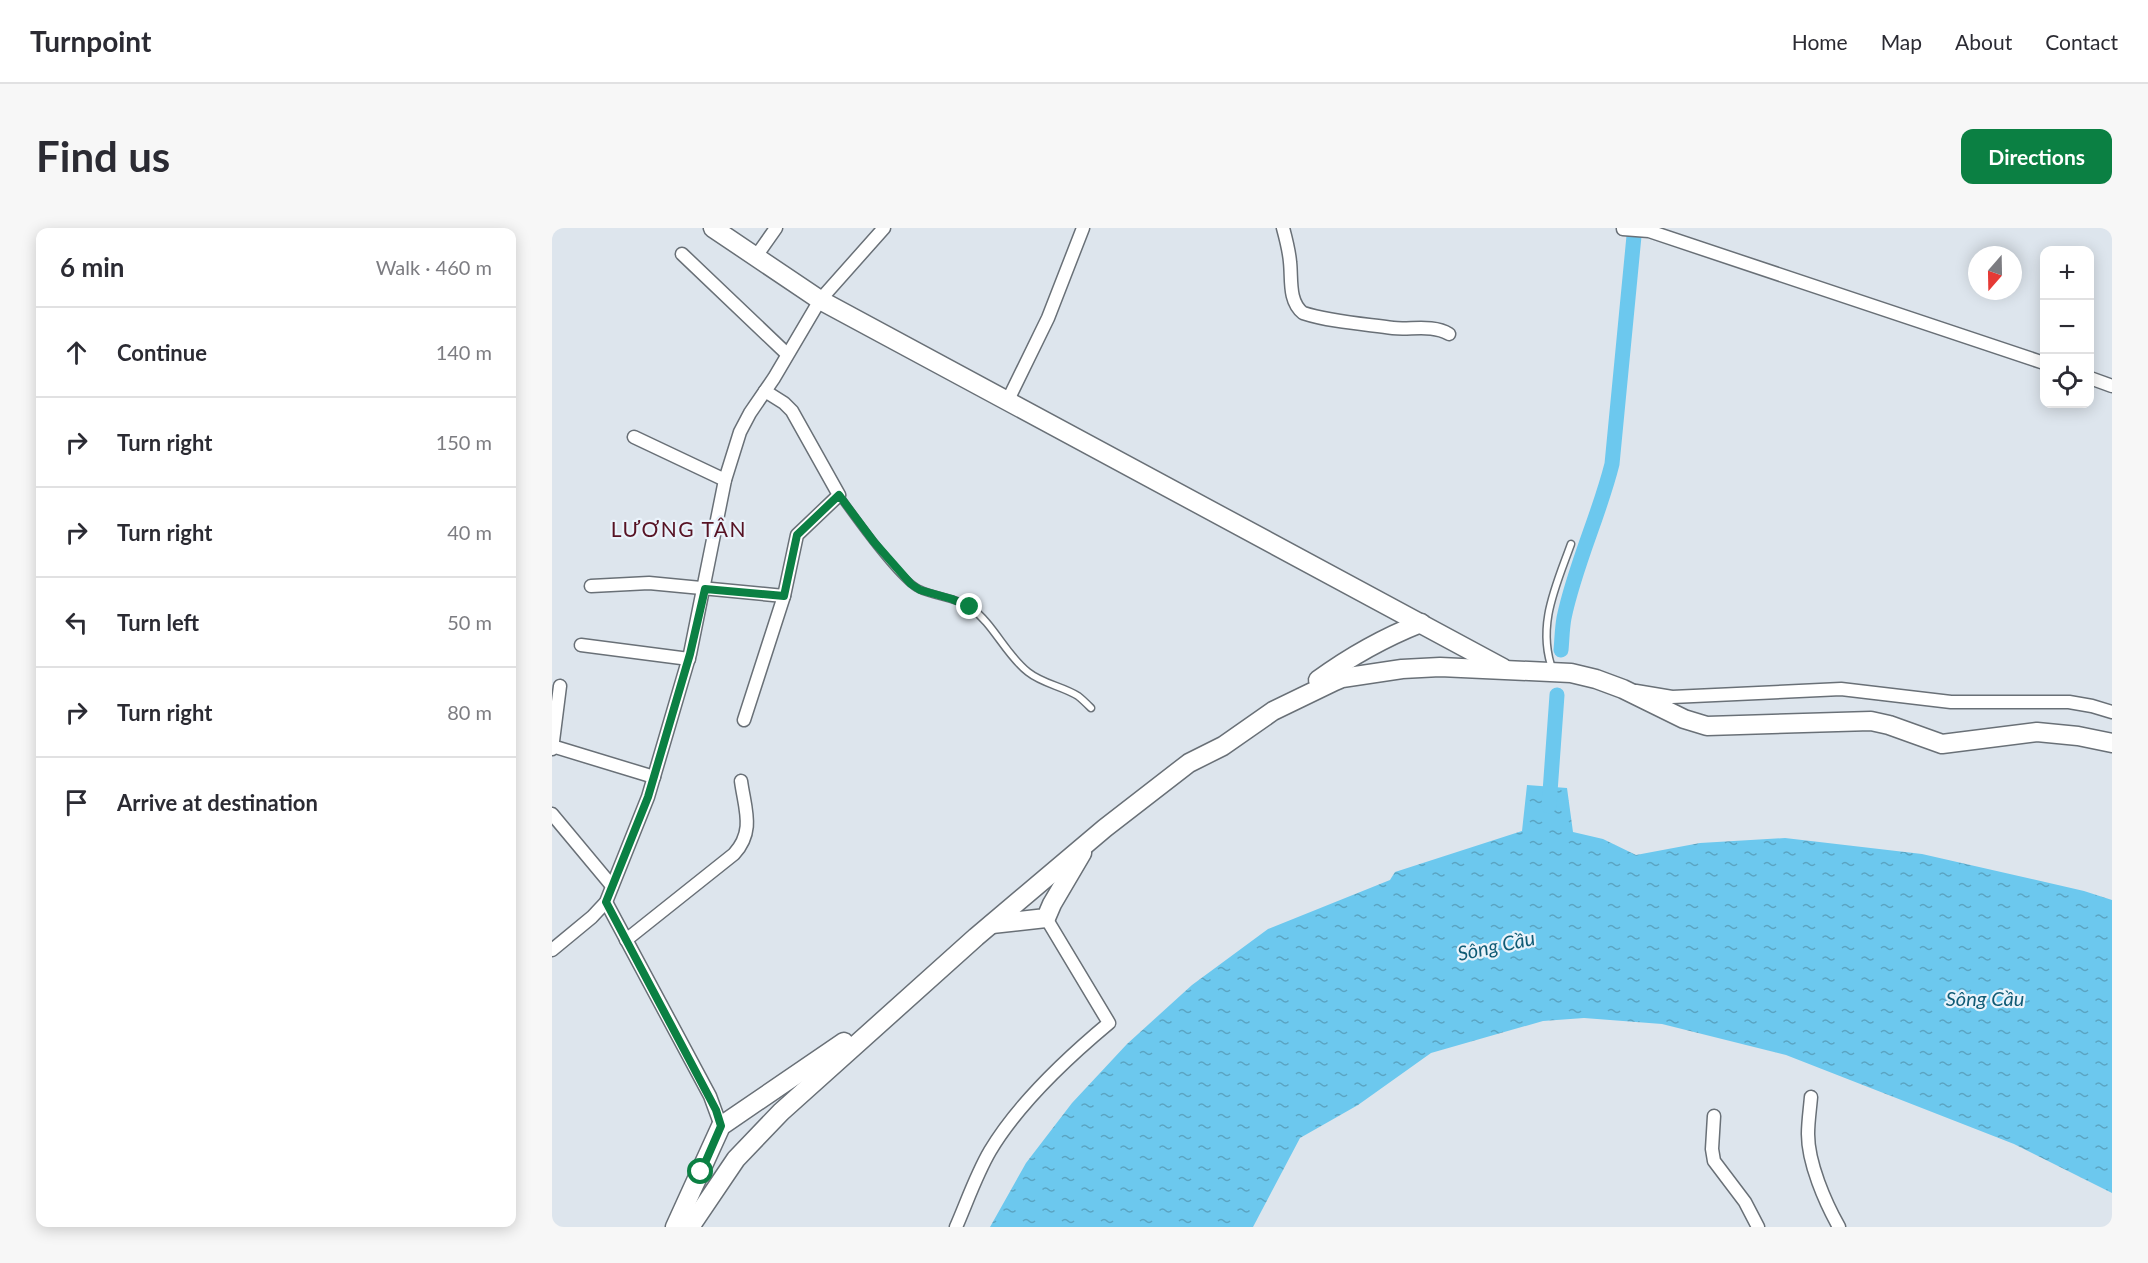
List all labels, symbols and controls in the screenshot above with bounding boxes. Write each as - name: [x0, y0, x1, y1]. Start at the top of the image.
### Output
- text: Turnpoint: [30, 24, 151, 58]
- text: Home: [1792, 29, 1848, 54]
- text: Map: [1881, 29, 1922, 54]
- text: About: [1955, 29, 2012, 54]
- text: Contact: [2045, 29, 2118, 54]
- button: Directions: [1961, 129, 2112, 184]
- text: Find us: [36, 131, 170, 181]
- north arrow: [1968, 246, 2022, 300]
- map controls: [2040, 246, 2094, 408]
- button: +: [2040, 246, 2094, 300]
- text: 6 min: [60, 251, 124, 283]
- text: Walk · 460 m: [376, 255, 492, 279]
- button: −: [2040, 300, 2094, 354]
- icon: ahead: [60, 336, 93, 369]
- text: Continue: [117, 339, 207, 366]
- text: 140 m: [436, 340, 492, 364]
- button: locate: [2040, 354, 2094, 408]
- icon: right: [60, 426, 93, 459]
- text: Turn right: [117, 429, 212, 456]
- text: 150 m: [436, 430, 492, 454]
- icon: right: [60, 516, 93, 549]
- district label: LƯƠNG TÂN: [611, 516, 747, 541]
- text: Turn right: [117, 519, 212, 546]
- text: 40 m: [447, 520, 492, 544]
- route end: [956, 593, 982, 619]
- icon: left: [60, 606, 93, 639]
- text: Turn left: [117, 609, 199, 636]
- text: 50 m: [447, 610, 492, 634]
- icon: right: [60, 696, 93, 729]
- text: Turn right: [117, 699, 212, 726]
- text: 80 m: [447, 700, 492, 724]
- icon: arrive: [60, 786, 93, 819]
- text: Arrive at destination: [117, 789, 318, 816]
- water label: Sông Cầu: [1455, 925, 1537, 965]
- water label: Sông Cầu: [1946, 986, 2024, 1010]
- route start: [687, 1158, 713, 1184]

